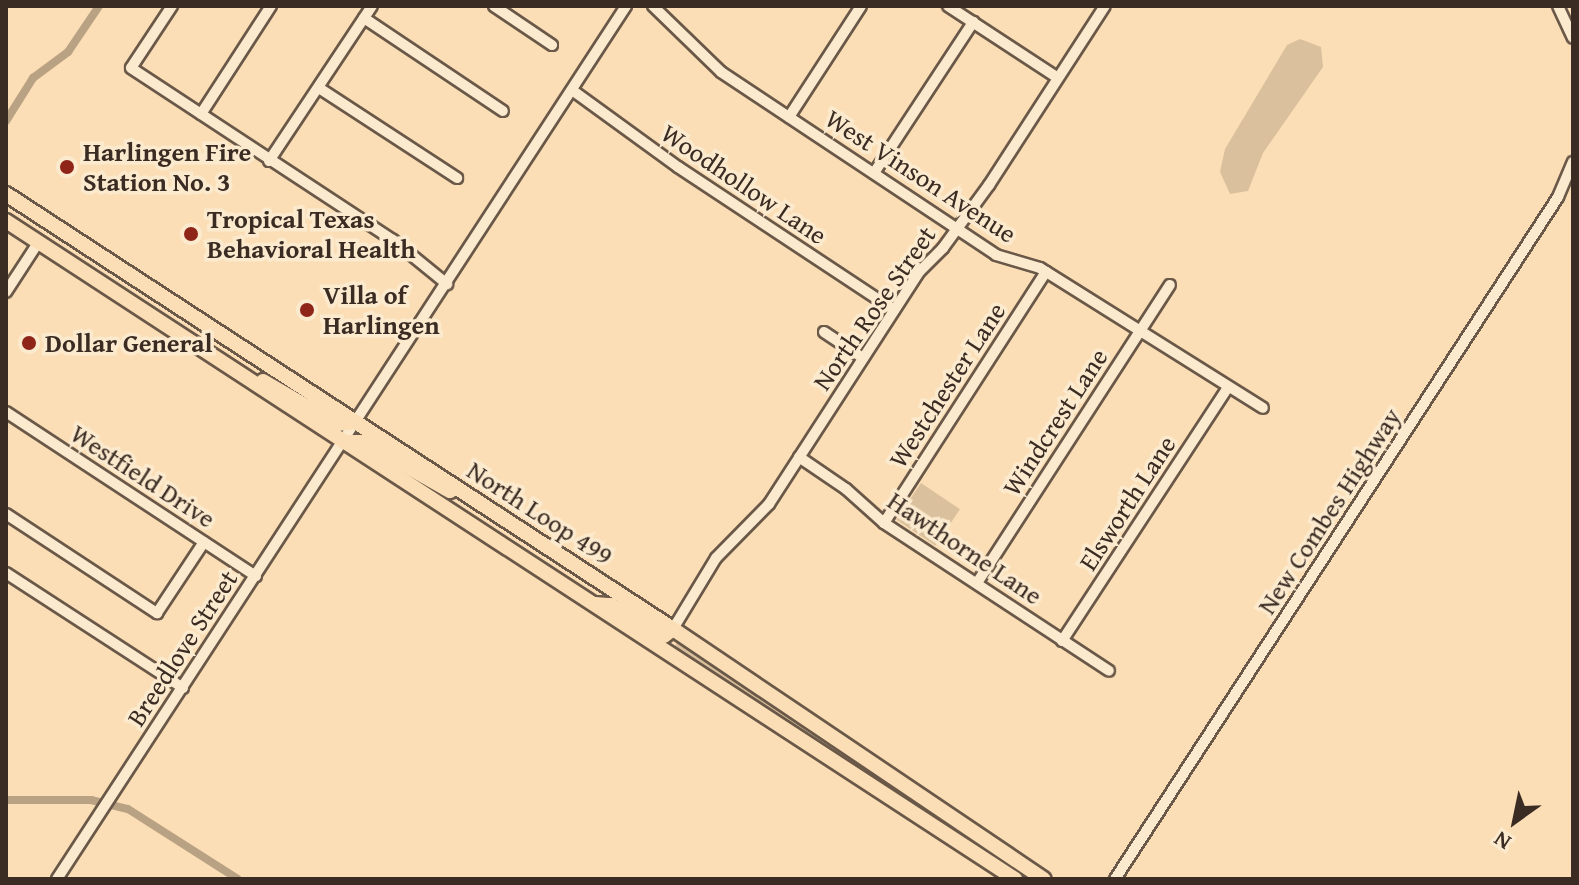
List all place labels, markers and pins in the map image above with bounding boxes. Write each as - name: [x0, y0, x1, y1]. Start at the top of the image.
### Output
- place label: Harlingen Fire Station No. 3: [83, 136, 251, 198]
- marker: Harlingen Fire Station No. 3: [58, 158, 76, 176]
- place label: Tropical Texas Behavioral Health: [207, 203, 416, 264]
- marker: Tropical Texas Behavioral Health: [182, 225, 200, 243]
- place label: Villa of Harlingen: [323, 279, 440, 340]
- marker: Villa of Harlingen: [298, 301, 316, 319]
- place label: Dollar General: [45, 327, 213, 359]
- marker: Dollar General: [20, 334, 38, 352]

